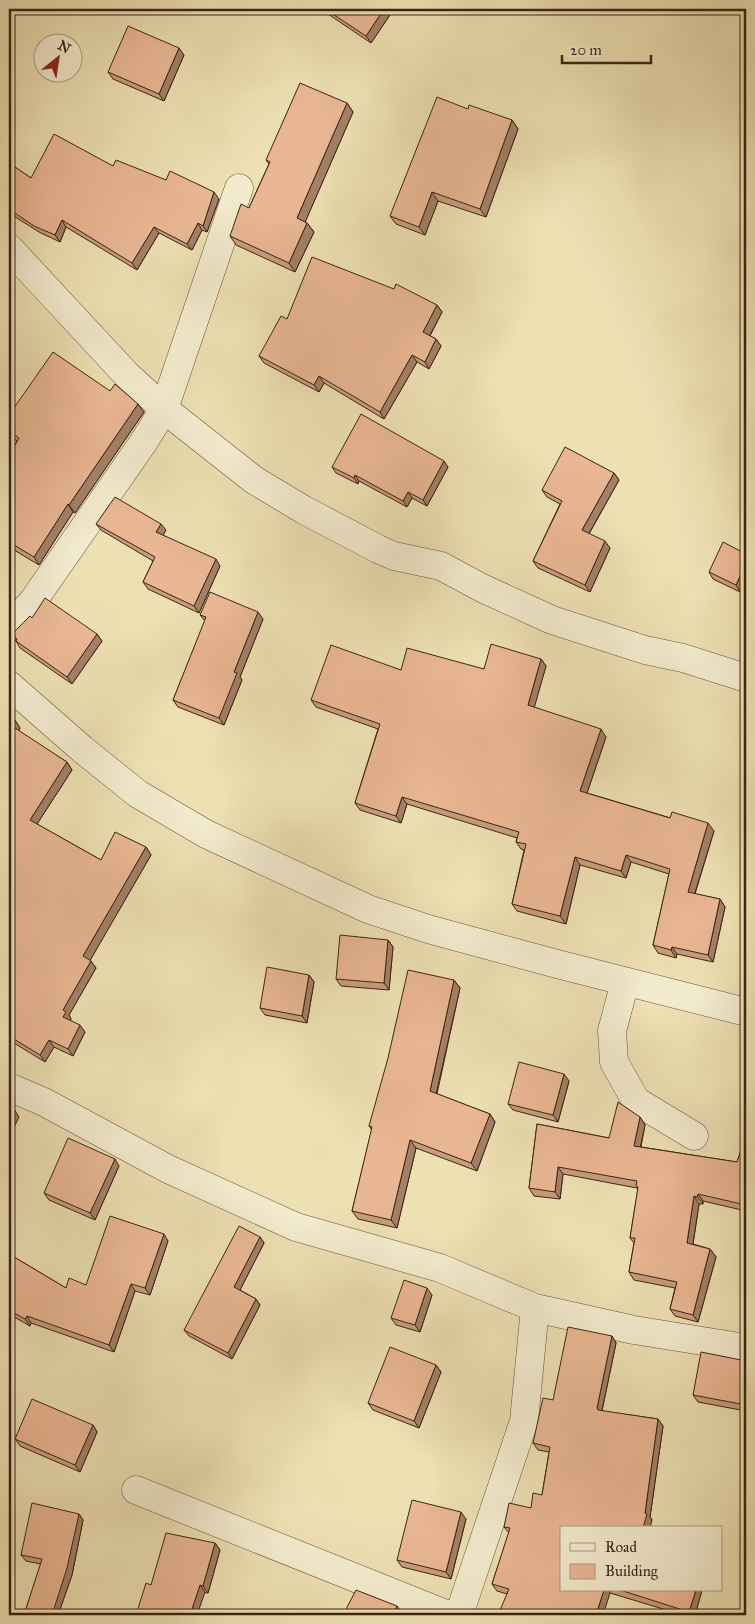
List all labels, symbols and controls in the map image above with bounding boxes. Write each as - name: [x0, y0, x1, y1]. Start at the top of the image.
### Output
- north arrow: [32, 32, 82, 82]
- scale bar: [562, 32, 651, 64]
- text: N: [55, 37, 74, 58]
- text: 20 m: [570, 41, 602, 59]
- legend: [560, 1526, 722, 1592]
- text: Road: [605, 1538, 637, 1556]
- text: Building: [605, 1562, 659, 1580]

